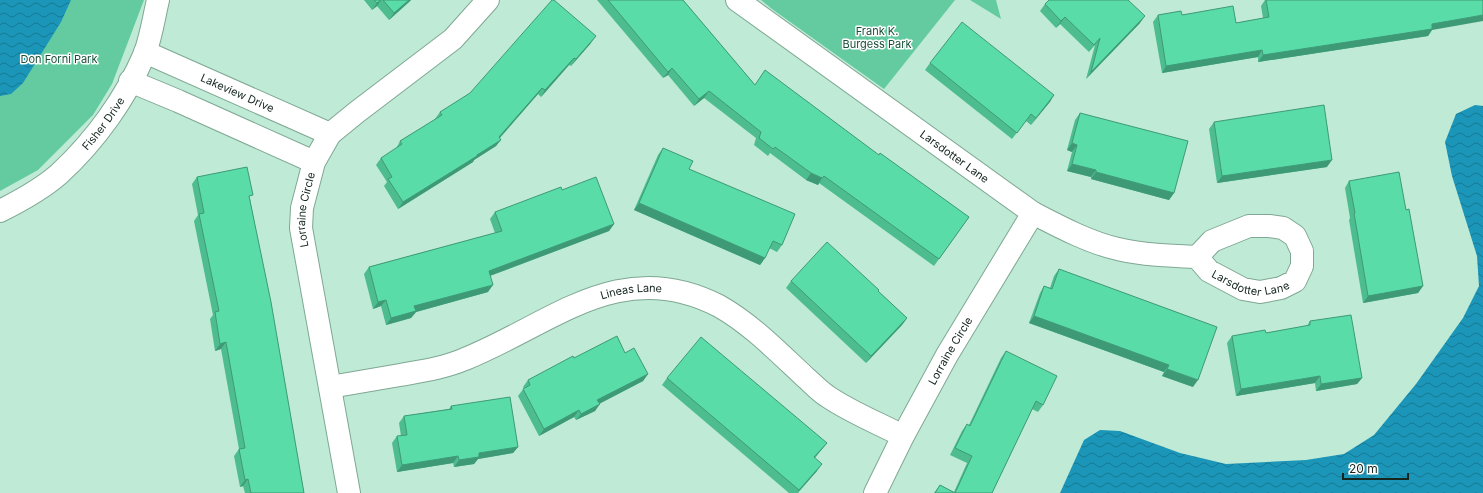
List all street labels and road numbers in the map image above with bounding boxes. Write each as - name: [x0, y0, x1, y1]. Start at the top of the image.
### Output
- street label: Lakeview Drive: [198, 71, 276, 115]
- street label: Fisher Drive: [79, 95, 127, 153]
- street label: Larsdotter Lane: [917, 127, 992, 186]
- street label: Lorraine Circle: [294, 171, 318, 248]
- street label: Larsdotter Lane: [1209, 267, 1292, 299]
- street label: Lineas Lane: [599, 281, 663, 302]
- street label: Lorraine Circle: [925, 314, 975, 387]

